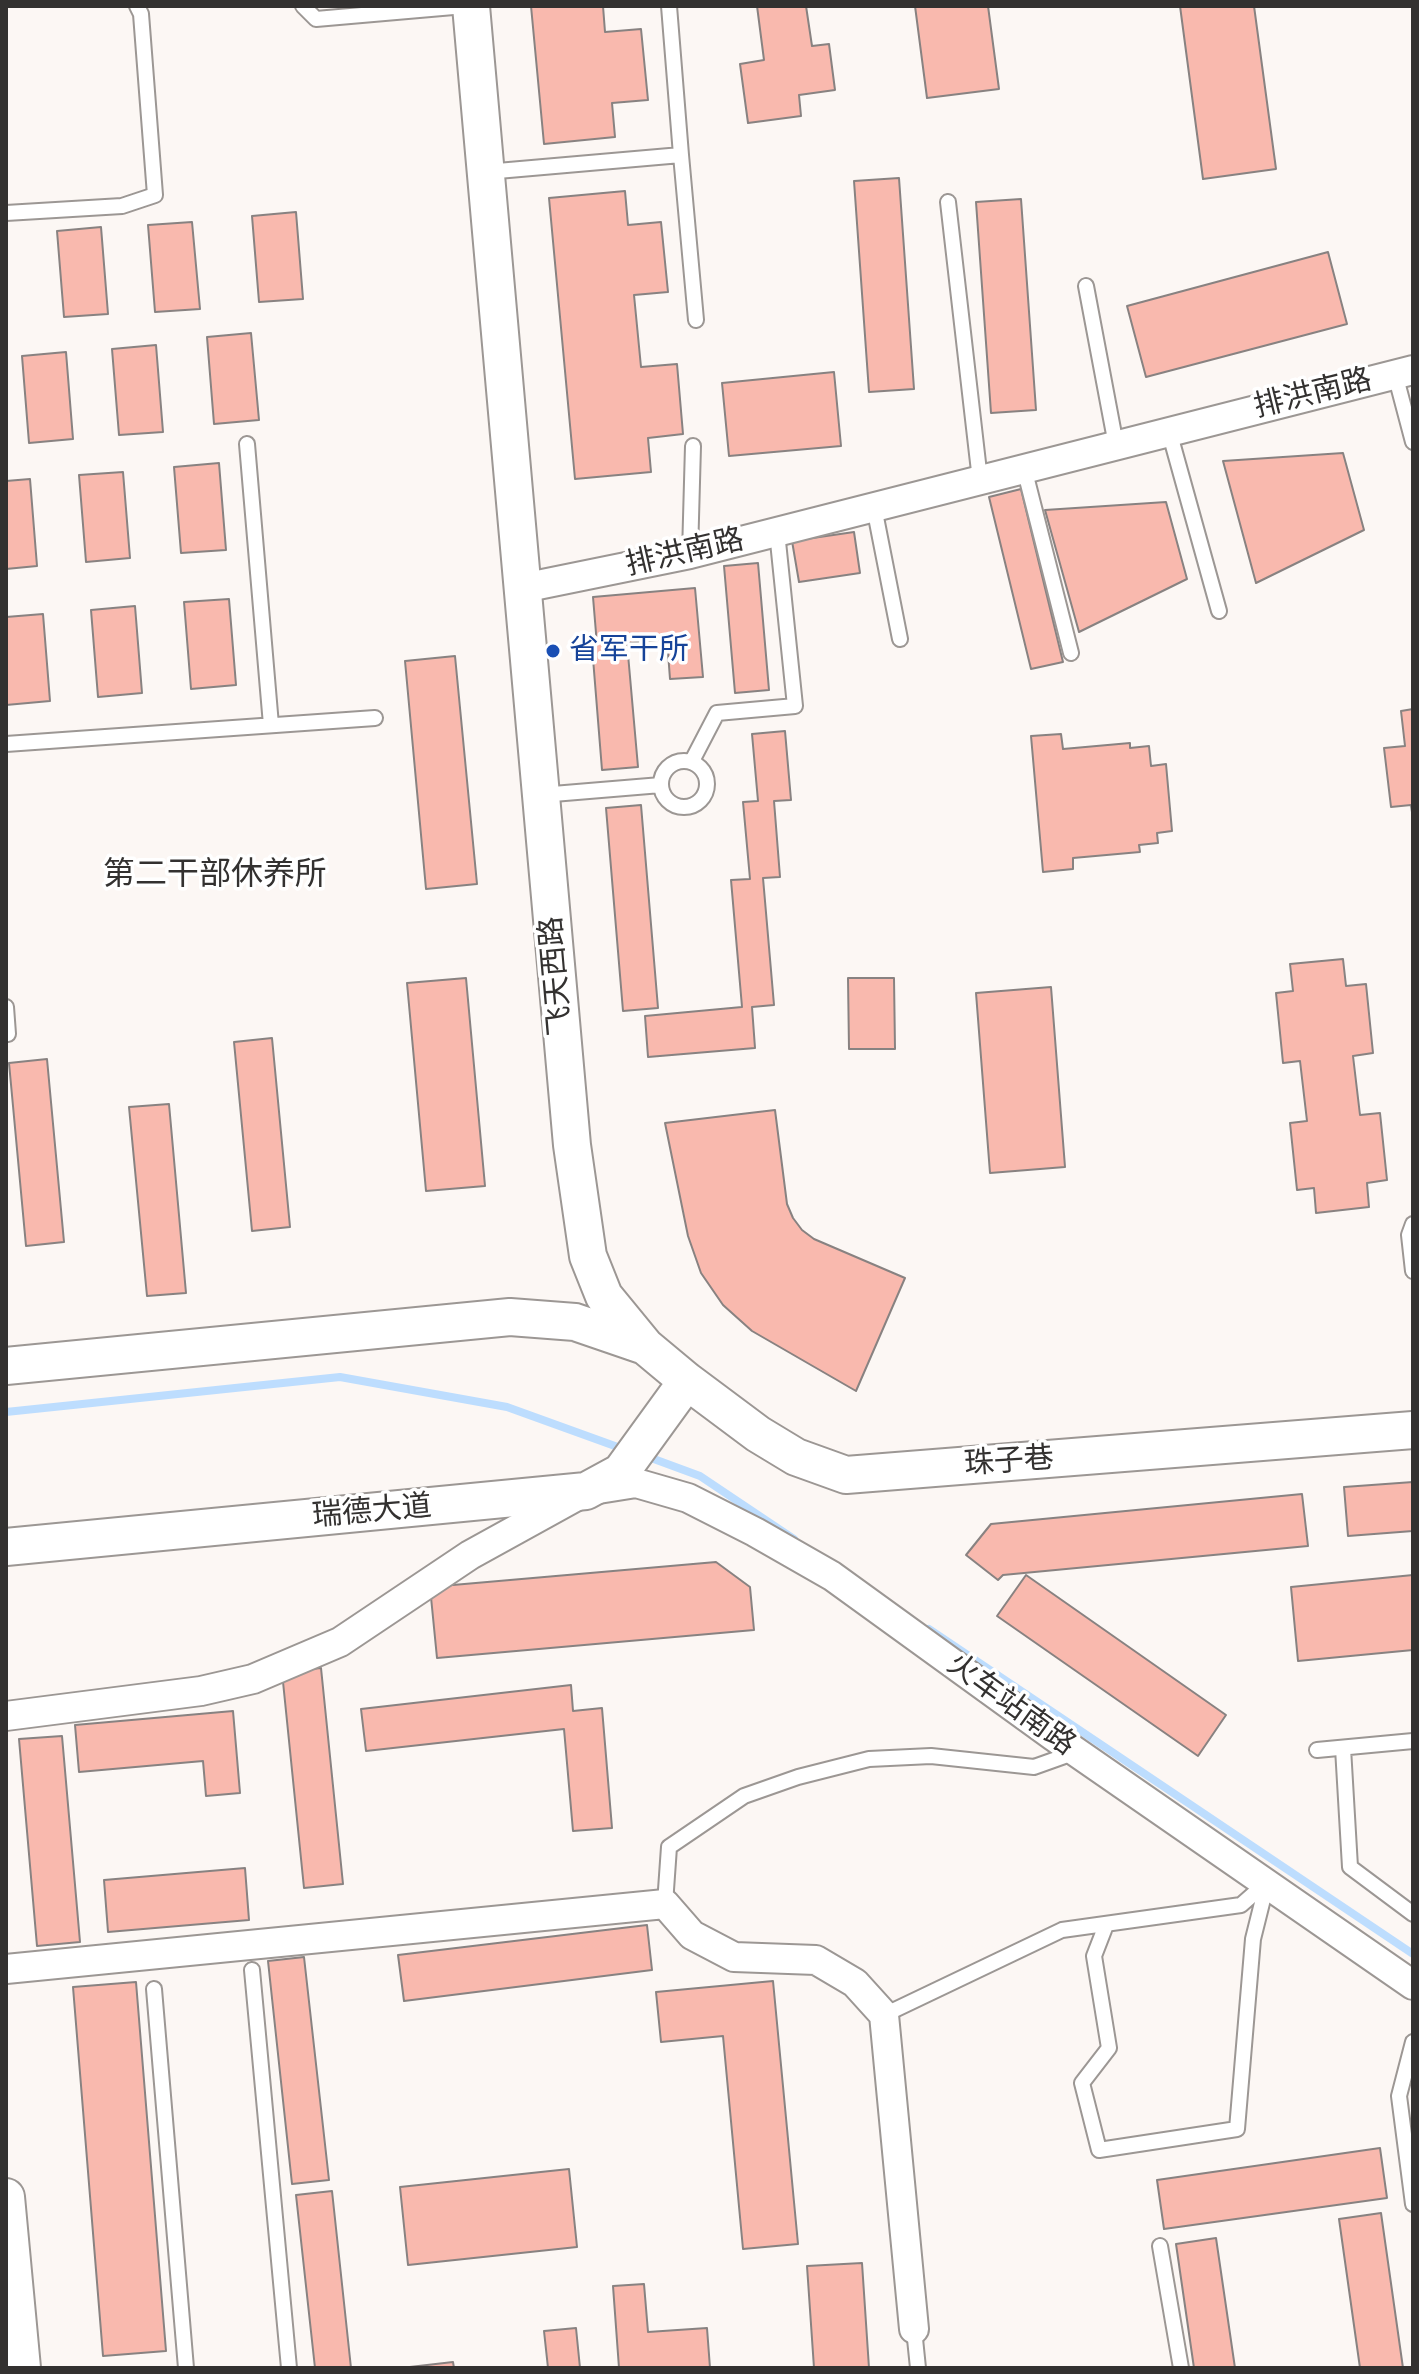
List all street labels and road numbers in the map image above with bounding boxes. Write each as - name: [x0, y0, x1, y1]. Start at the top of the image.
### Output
- street label: 排洪南路: [1250, 362, 1376, 426]
- street label: 排洪南路: [622, 522, 748, 584]
- street label: 飞天西路: [534, 915, 580, 1037]
- street label: 珠子巷: [963, 1441, 1055, 1483]
- street label: 瑞德大道: [311, 1489, 433, 1535]
- street label: 火车站南路: [940, 1646, 1082, 1764]

